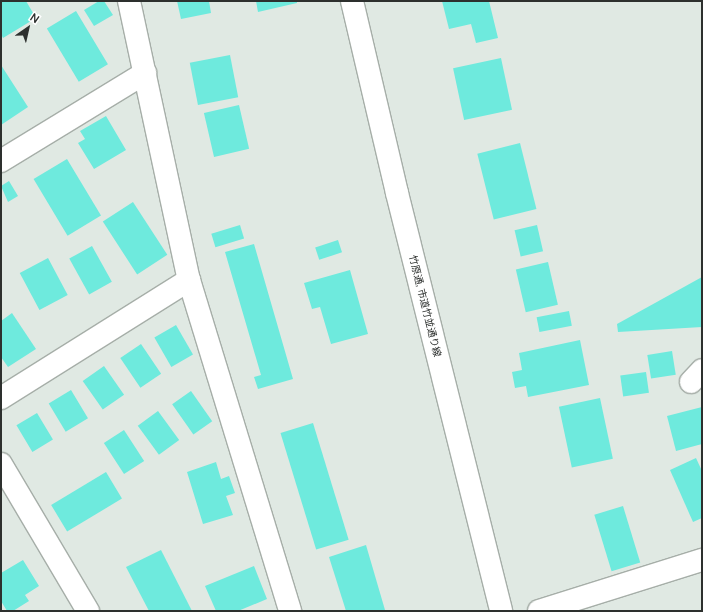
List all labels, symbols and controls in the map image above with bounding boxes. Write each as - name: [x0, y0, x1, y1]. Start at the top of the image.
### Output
- north arrow: [8, 8, 48, 48]
- text: N: [28, 9, 42, 26]
- street label: 竹原通, 市道竹並通り線: [407, 254, 443, 358]

